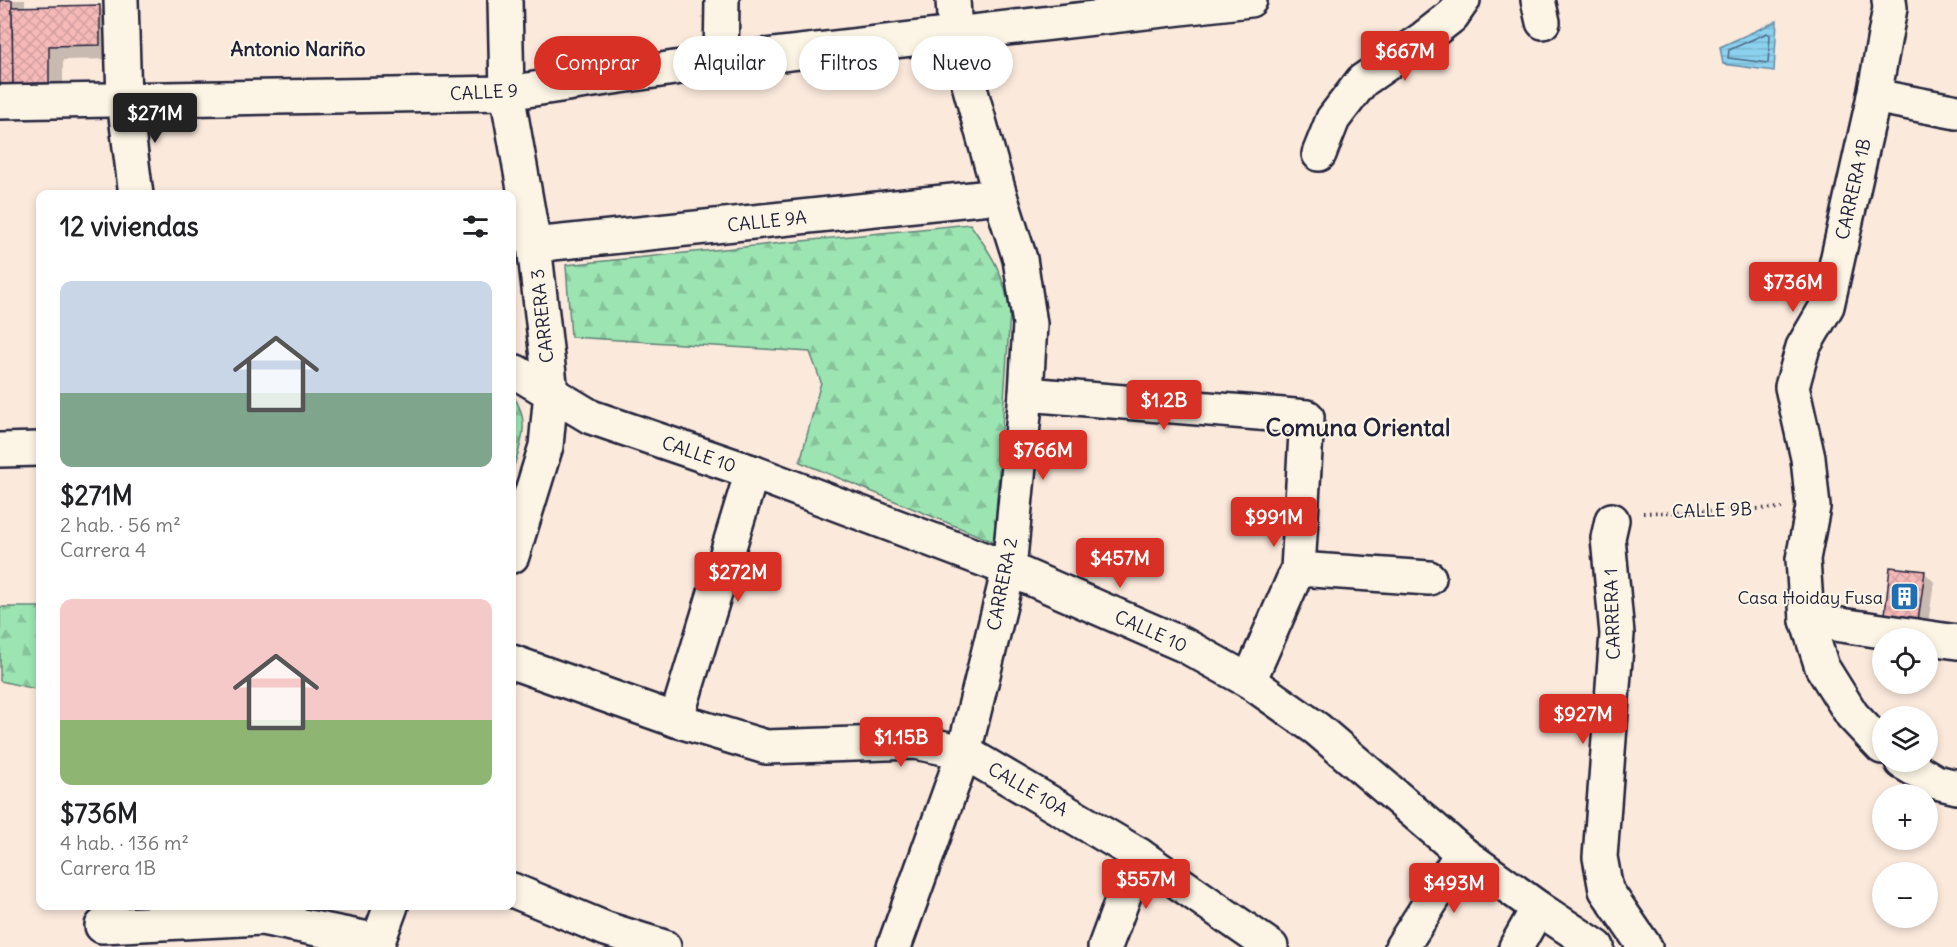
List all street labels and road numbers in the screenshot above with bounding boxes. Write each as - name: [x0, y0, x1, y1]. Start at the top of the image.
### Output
- street label: CALLE 9: [449, 79, 519, 105]
- street label: CARRERA 1B: [1830, 136, 1876, 242]
- street label: CALLE 9A: [726, 205, 808, 237]
- street label: CARRERA 3: [526, 268, 558, 364]
- street label: CALLE 10: [659, 431, 739, 477]
- street label: CALLE 9B: [1672, 497, 1752, 523]
- street label: CARRERA 2: [982, 536, 1022, 632]
- street label: CARRERA 1: [1599, 568, 1625, 660]
- street label: CALLE 10: [1111, 605, 1191, 657]
- street label: CALLE 10A: [984, 757, 1072, 821]

